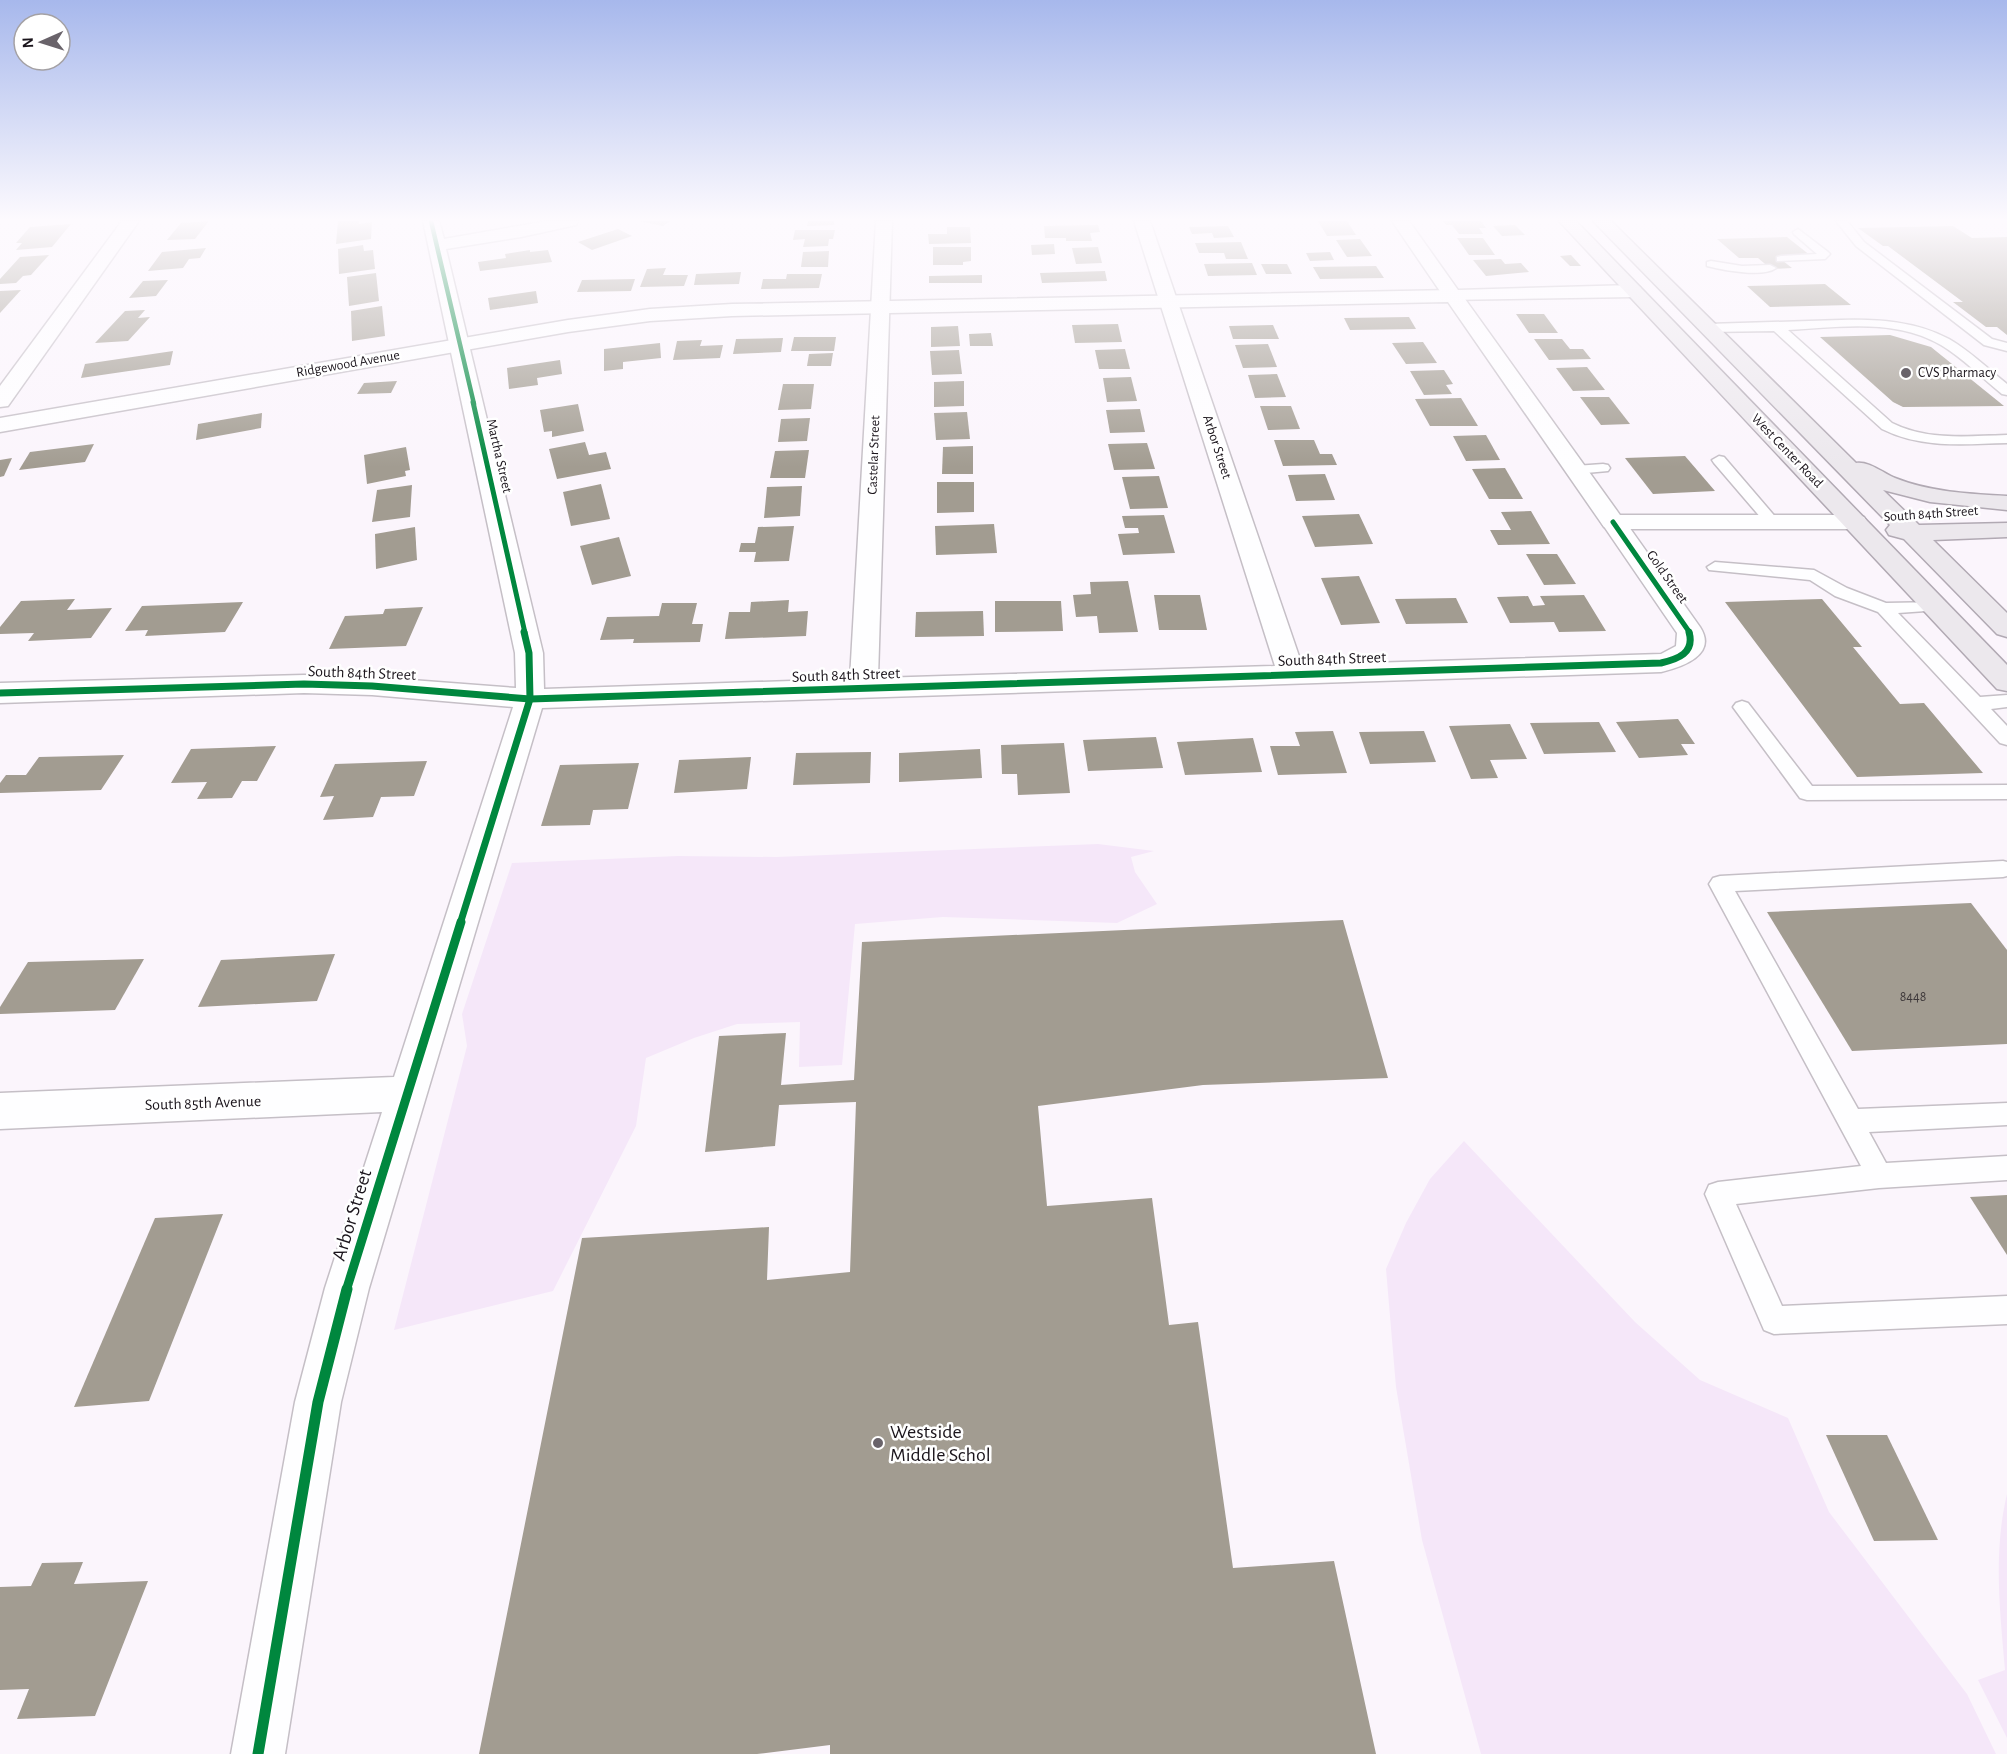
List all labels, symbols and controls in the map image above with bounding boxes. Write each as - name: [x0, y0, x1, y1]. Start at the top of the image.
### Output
- north arrow: [12, 12, 72, 72]
- text: N: [20, 37, 36, 49]
- street label: Ridgewood Avenue: [295, 348, 401, 380]
- marker: CVS Pharmacy: [1899, 366, 1913, 380]
- place label: CVS Pharmacy: [1918, 366, 1996, 380]
- street label: West Center Road: [1748, 411, 1826, 491]
- street label: Arbor Street: [1200, 413, 1234, 481]
- street label: Castelar Street: [866, 415, 882, 495]
- street label: Martha Street: [484, 418, 514, 495]
- street label: South 84th Street: [1883, 504, 1979, 524]
- street label: Gold Street: [1644, 548, 1691, 606]
- street label: South 84th Street: [1278, 649, 1386, 669]
- street label: South 84th Street: [308, 663, 416, 683]
- street label: South 84th Street: [792, 665, 900, 685]
- house number: 8448: [1900, 990, 1926, 1004]
- street label: South 85th Avenue: [145, 1093, 261, 1113]
- street label: Arbor Street: [329, 1166, 376, 1263]
- place label: Westside Middle Schol: [890, 1422, 991, 1465]
- marker: Westside Middle Schol: [871, 1436, 885, 1450]

